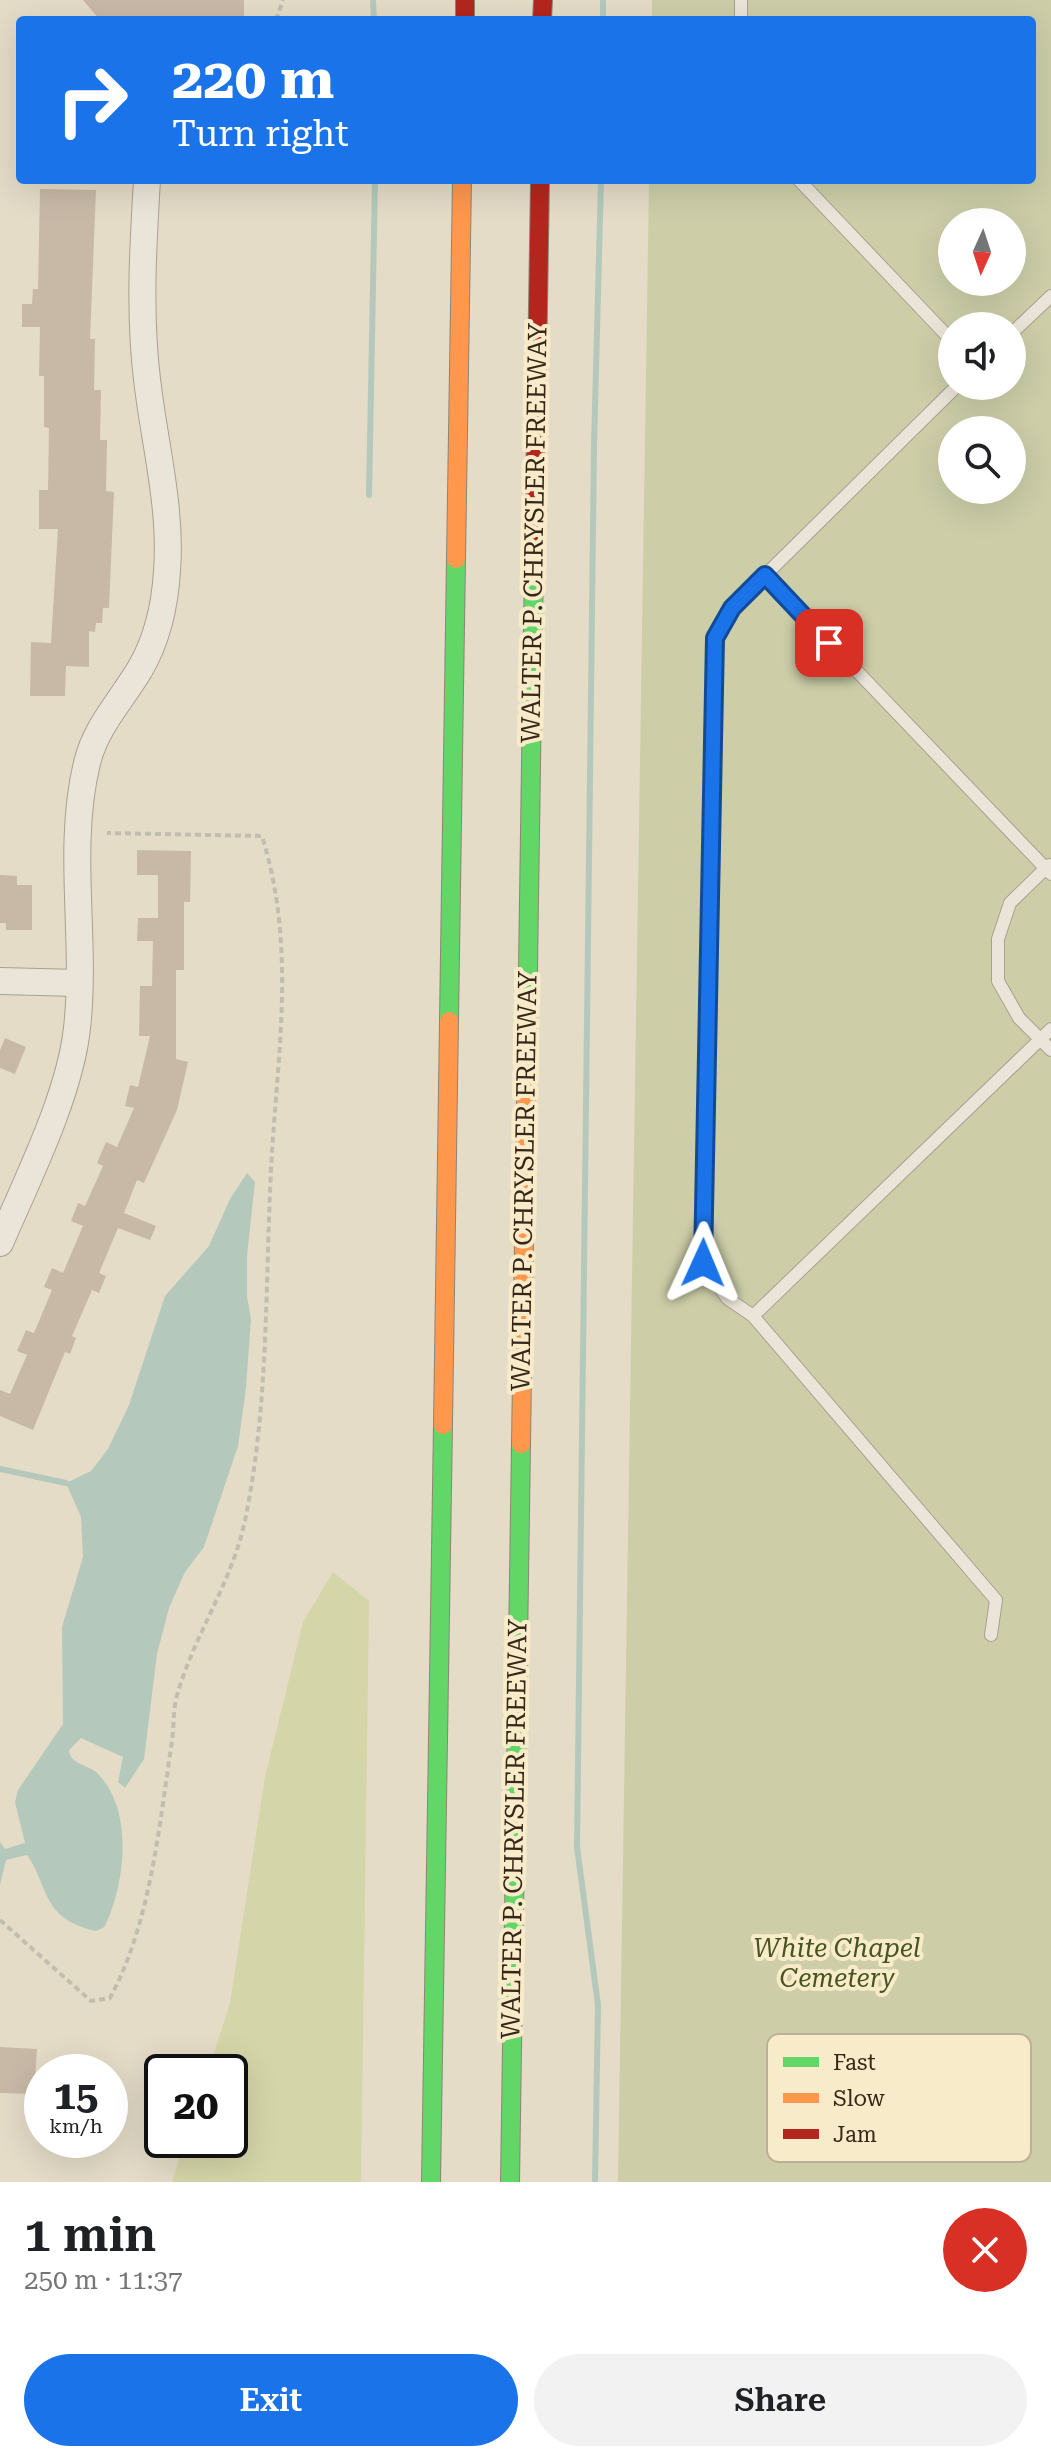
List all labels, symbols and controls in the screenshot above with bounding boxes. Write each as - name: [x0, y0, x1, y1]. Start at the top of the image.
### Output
- text: 220 m: [172, 46, 334, 112]
- icon: right: [40, 48, 144, 152]
- text: Turn right: [172, 113, 349, 155]
- north arrow: [938, 208, 1026, 296]
- map controls: [938, 208, 1026, 504]
- button: sound: [938, 312, 1026, 400]
- street label: WALTER P. CHRYSLER FREEWAY: [515, 322, 553, 743]
- button: search: [938, 416, 1026, 504]
- pin: [795, 609, 863, 677]
- icon: arrive: [807, 621, 851, 665]
- street label: WALTER P. CHRYSLER FREEWAY: [505, 970, 543, 1391]
- position arrow: [661, 1221, 745, 1305]
- street label: WALTER P. CHRYSLER FREEWAY: [495, 1618, 533, 2039]
- park label: White Chapel Cemetery: [753, 1933, 921, 1993]
- legend: [767, 2034, 1031, 2162]
- text: Fast: [833, 2050, 876, 2075]
- speed limit sign: 20: [144, 2054, 248, 2158]
- text: 15: [54, 2072, 98, 2119]
- text: Slow: [833, 2086, 886, 2111]
- text: km/h: [49, 2114, 103, 2138]
- text: Jam: [833, 2122, 877, 2147]
- text: 1 min: [24, 2207, 156, 2263]
- button: close: [943, 2208, 1027, 2292]
- text: 250 m · 11:37: [24, 2265, 183, 2295]
- button: Exit: [24, 2354, 518, 2446]
- button: Share: [534, 2354, 1027, 2446]

